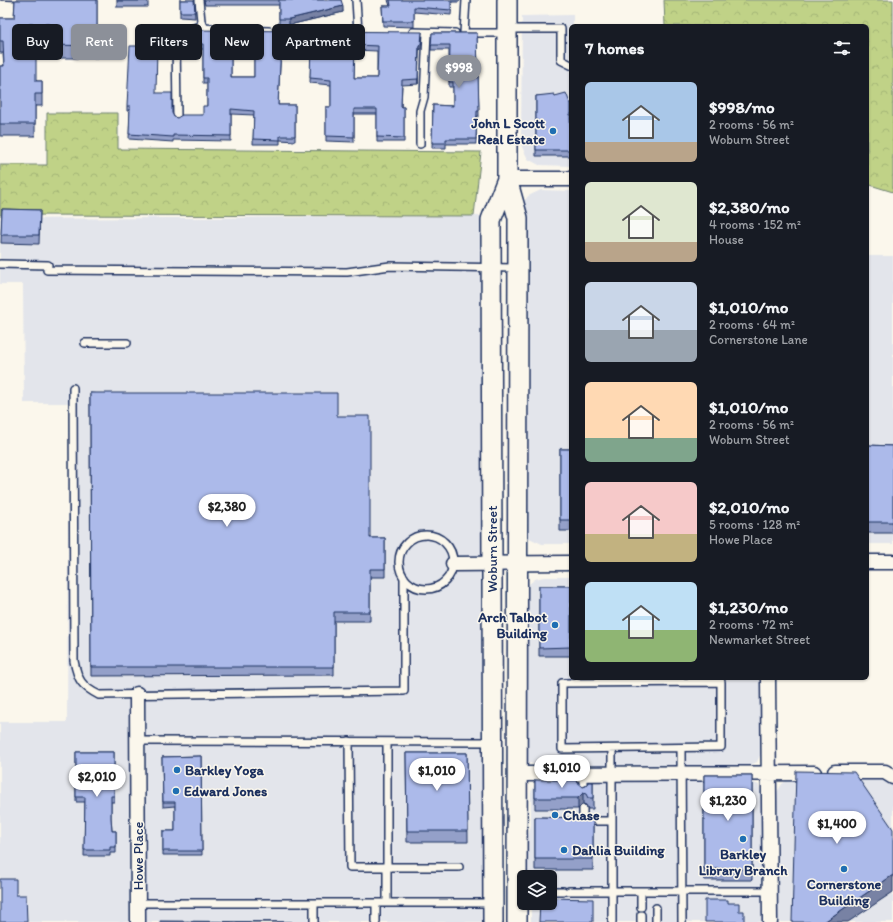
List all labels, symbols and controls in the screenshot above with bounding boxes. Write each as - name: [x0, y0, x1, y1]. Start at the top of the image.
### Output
- chip: Buy: [12, 24, 63, 60]
- chip: Rent: [71, 24, 127, 60]
- chip: Filters: [135, 24, 202, 60]
- chip: New: [210, 24, 264, 60]
- chip: Apartment: [272, 24, 365, 60]
- icon: filters: [831, 37, 853, 59]
- text: 7 homes: [585, 38, 645, 58]
- pin: $998: [435, 55, 483, 89]
- text: $998: [445, 60, 473, 75]
- text: $998/mo: [709, 97, 775, 117]
- icon: home: [617, 98, 665, 146]
- place label: John L Scott Real Estate: [470, 115, 545, 148]
- text: 2 rooms · 56 m²: [709, 117, 794, 132]
- marker: John L Scott Real Estate: [548, 126, 558, 136]
- text: Woburn Street: [709, 132, 790, 147]
- text: $2,380/mo: [709, 197, 790, 217]
- icon: home: [617, 198, 665, 246]
- text: 4 rooms · 152 m²: [709, 217, 801, 232]
- text: House: [709, 232, 744, 247]
- text: $1,010/mo: [709, 297, 788, 317]
- icon: home: [617, 298, 665, 346]
- text: 2 rooms · 64 m²: [709, 317, 795, 332]
- text: Cornerstone Lane: [709, 332, 808, 347]
- text: $1,010/mo: [709, 397, 788, 417]
- icon: home: [617, 398, 665, 446]
- text: 2 rooms · 56 m²: [709, 417, 794, 432]
- text: Woburn Street: [709, 432, 790, 447]
- pin: $2,380: [194, 494, 260, 528]
- text: $2,010/mo: [709, 497, 790, 517]
- icon: home: [617, 498, 665, 546]
- text: $2,380: [208, 499, 246, 514]
- street label: Woburn Street: [484, 506, 501, 592]
- text: 5 rooms · 128 m²: [709, 517, 800, 532]
- text: Howe Place: [709, 532, 773, 547]
- text: $1,230/mo: [709, 597, 788, 617]
- icon: home: [617, 598, 665, 646]
- place label: Arch Talbot Building: [477, 609, 548, 642]
- text: 2 rooms · 72 m²: [709, 617, 794, 632]
- marker: Arch Talbot Building: [550, 620, 560, 630]
- text: Newmarket Street: [709, 632, 810, 647]
- pin: $1,010: [529, 755, 595, 789]
- pin: $1,010: [404, 758, 470, 792]
- text: $1,010: [543, 760, 581, 775]
- place label: Barkley Yoga: [185, 762, 265, 779]
- text: $1,010: [418, 763, 456, 778]
- pin: $2,010: [64, 764, 130, 798]
- marker: Barkley Yoga: [172, 765, 182, 775]
- text: $2,010: [78, 769, 116, 784]
- place label: Edward Jones: [184, 783, 267, 800]
- marker: Edward Jones: [171, 786, 181, 796]
- pin: $1,230: [695, 788, 761, 822]
- text: $1,230: [709, 793, 747, 808]
- place label: Chase: [563, 807, 600, 824]
- marker: Chase: [550, 810, 560, 820]
- pin: $1,400: [804, 811, 870, 845]
- text: $1,400: [817, 816, 857, 831]
- street label: Howe Place: [130, 821, 147, 890]
- marker: Barkley Library Branch: [738, 834, 748, 844]
- place label: Dahlia Building: [572, 842, 665, 859]
- marker: Dahlia Building: [559, 845, 569, 855]
- place label: Barkley Library Branch: [699, 846, 788, 879]
- marker: Cornerstone Building: [839, 864, 849, 874]
- map controls: [517, 870, 557, 910]
- button: layers: [517, 870, 557, 910]
- place label: Cornerstone Building: [807, 876, 882, 909]

